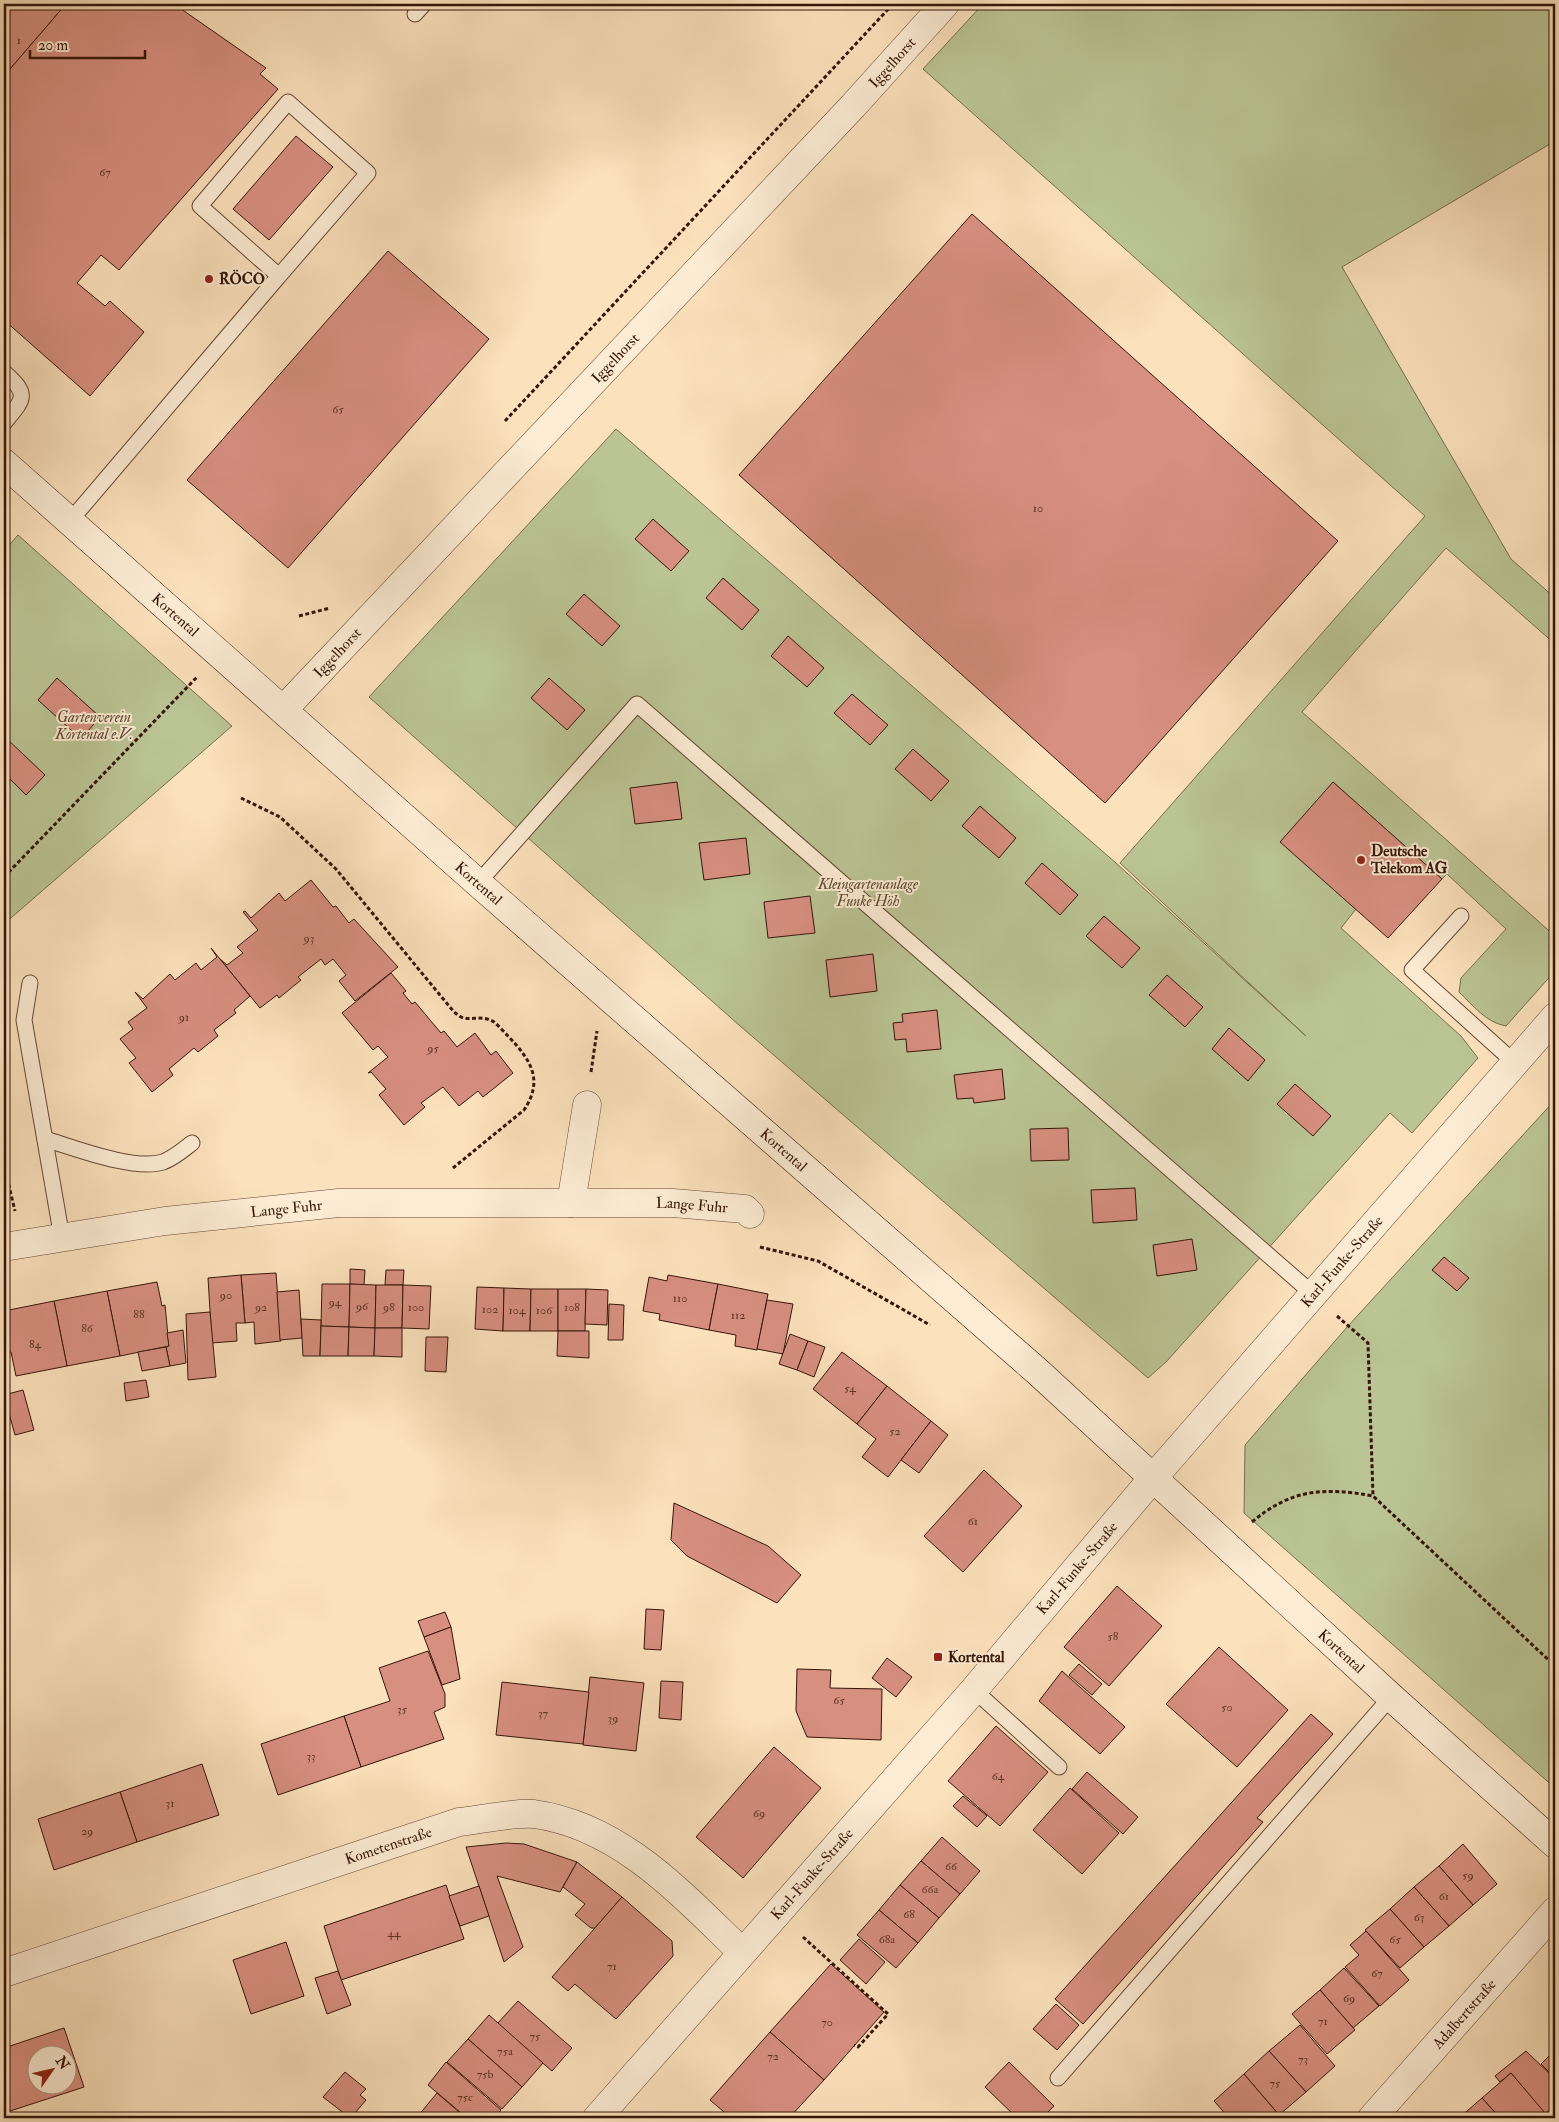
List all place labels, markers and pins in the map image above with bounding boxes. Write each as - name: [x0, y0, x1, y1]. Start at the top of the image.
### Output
- place label: RÖCO: [219, 269, 265, 289]
- marker: RÖCO: [203, 273, 215, 285]
- place label: Deutsche Telekom AG: [1370, 842, 1448, 878]
- marker: Deutsche Telekom AG: [1355, 854, 1367, 866]
- place label: Kortental: [948, 1648, 1005, 1667]
- marker: Kortental: [932, 1651, 944, 1663]

